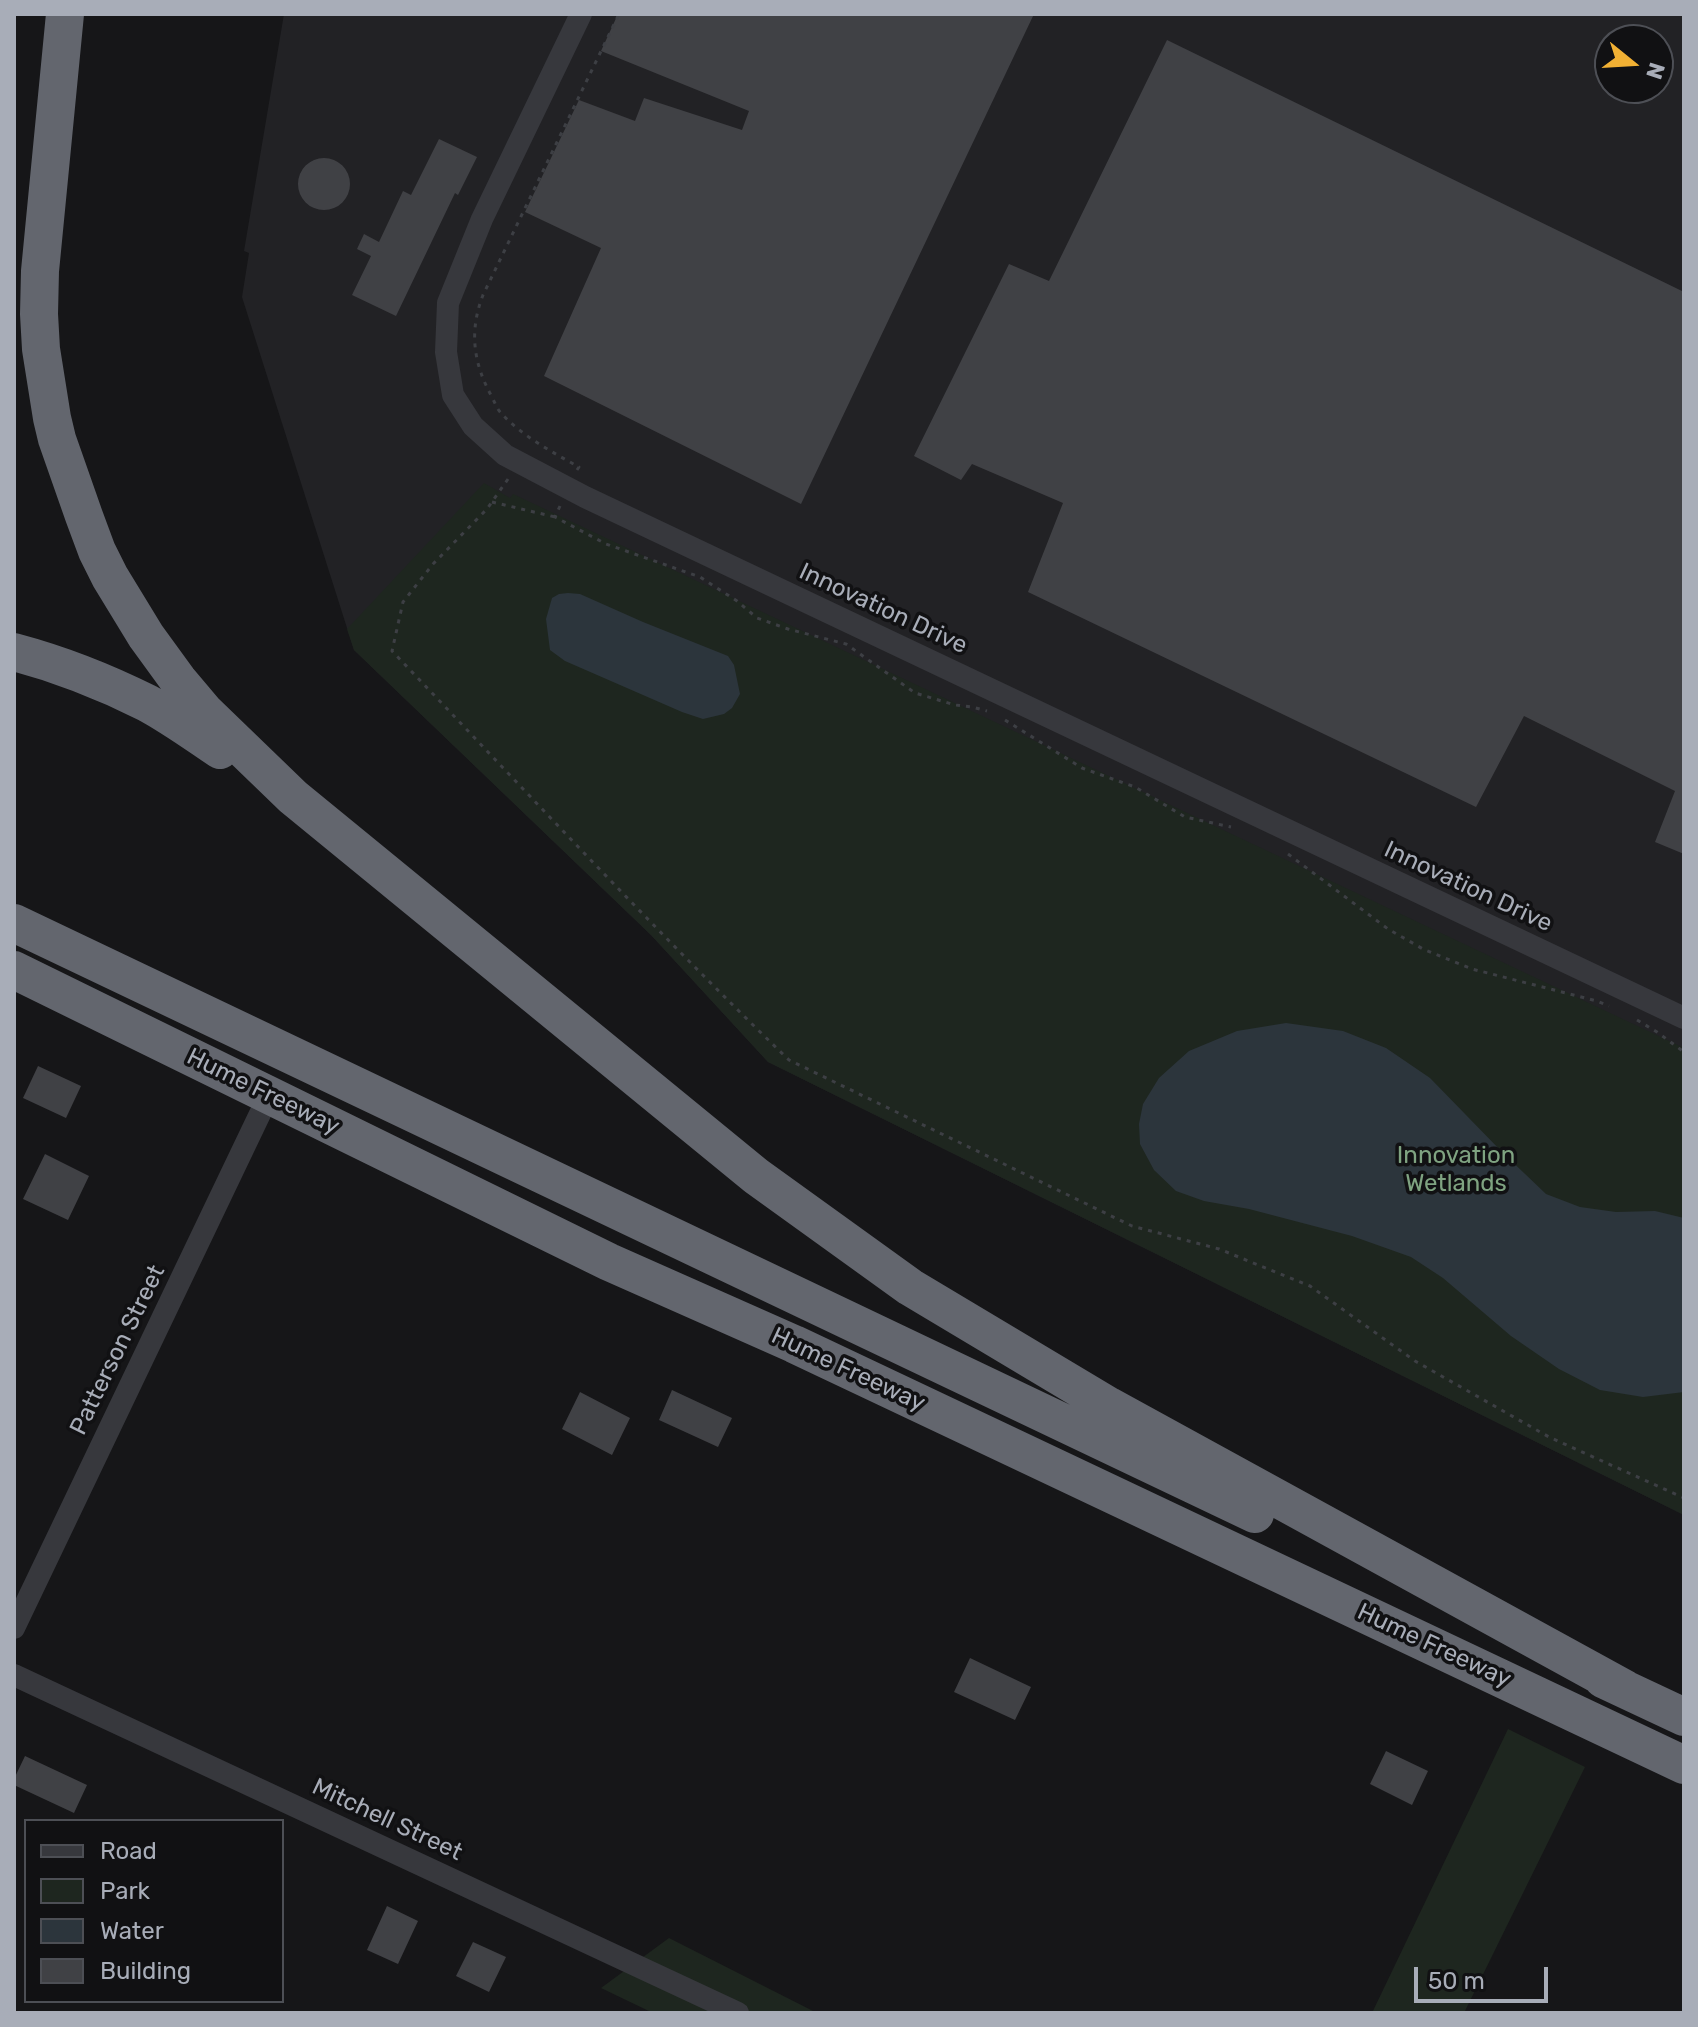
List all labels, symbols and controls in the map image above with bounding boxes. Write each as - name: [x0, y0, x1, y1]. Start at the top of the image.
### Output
- north arrow: [1594, 24, 1674, 104]
- text: N: [1640, 59, 1671, 83]
- street label: Innovation Drive: [794, 557, 972, 661]
- street label: Innovation Drive: [1379, 835, 1557, 939]
- street label: Hume Freeway: [182, 1043, 344, 1141]
- park label: Innovation Wetlands: [1397, 1142, 1515, 1198]
- street label: Patterson Street: [64, 1260, 172, 1440]
- street label: Hume Freeway: [766, 1322, 930, 1418]
- street label: Hume Freeway: [1352, 1598, 1516, 1694]
- street label: Mitchell Street: [307, 1773, 467, 1867]
- legend: [24, 1819, 284, 2003]
- text: Road: [100, 1837, 157, 1865]
- text: Park: [100, 1877, 150, 1905]
- text: Water: [100, 1917, 164, 1945]
- scale bar: [1418, 1951, 1552, 2001]
- text: Building: [100, 1957, 191, 1985]
- text: 50 m: [1428, 1967, 1485, 1995]

